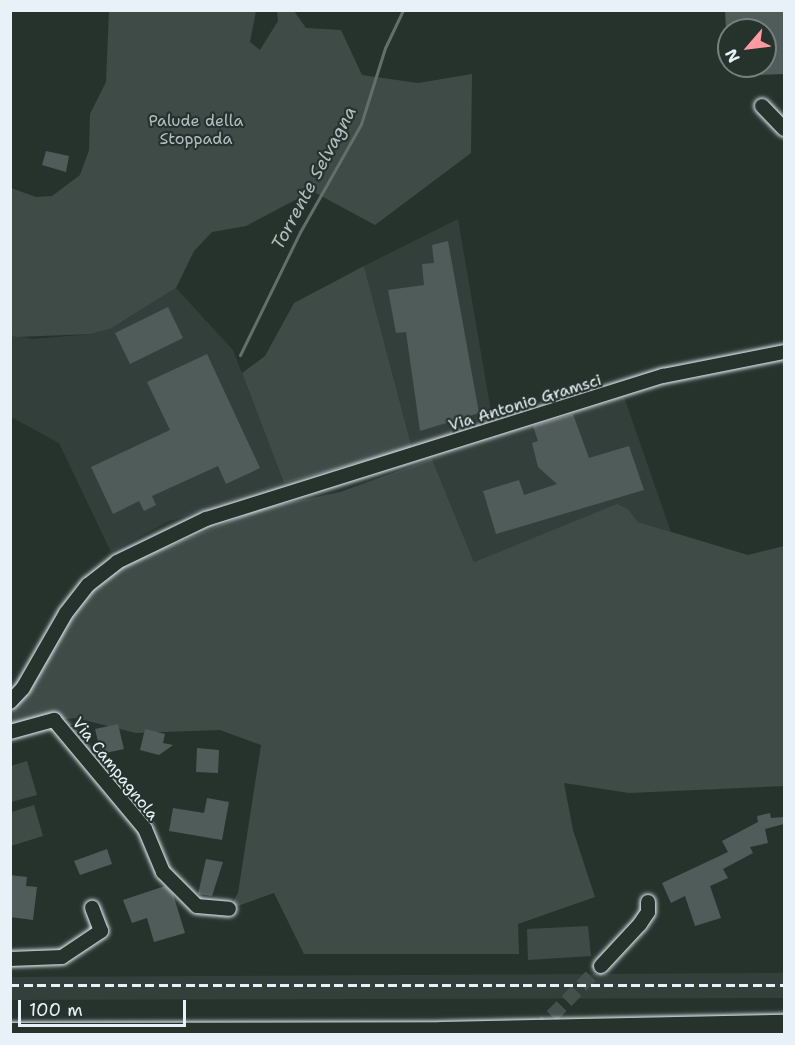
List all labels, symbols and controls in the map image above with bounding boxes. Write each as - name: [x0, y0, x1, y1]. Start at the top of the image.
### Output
- north arrow: [717, 18, 777, 78]
- text: N: [720, 45, 745, 66]
- water label: Torrente Selvagna: [267, 103, 361, 253]
- park label: Palude della Stoppada: [149, 111, 243, 149]
- street label: Via Antonio Gramsci: [446, 371, 604, 435]
- street label: Via Campagnola: [68, 714, 162, 824]
- scale bar: [21, 988, 189, 1026]
- text: 100 m: [29, 998, 83, 1022]

